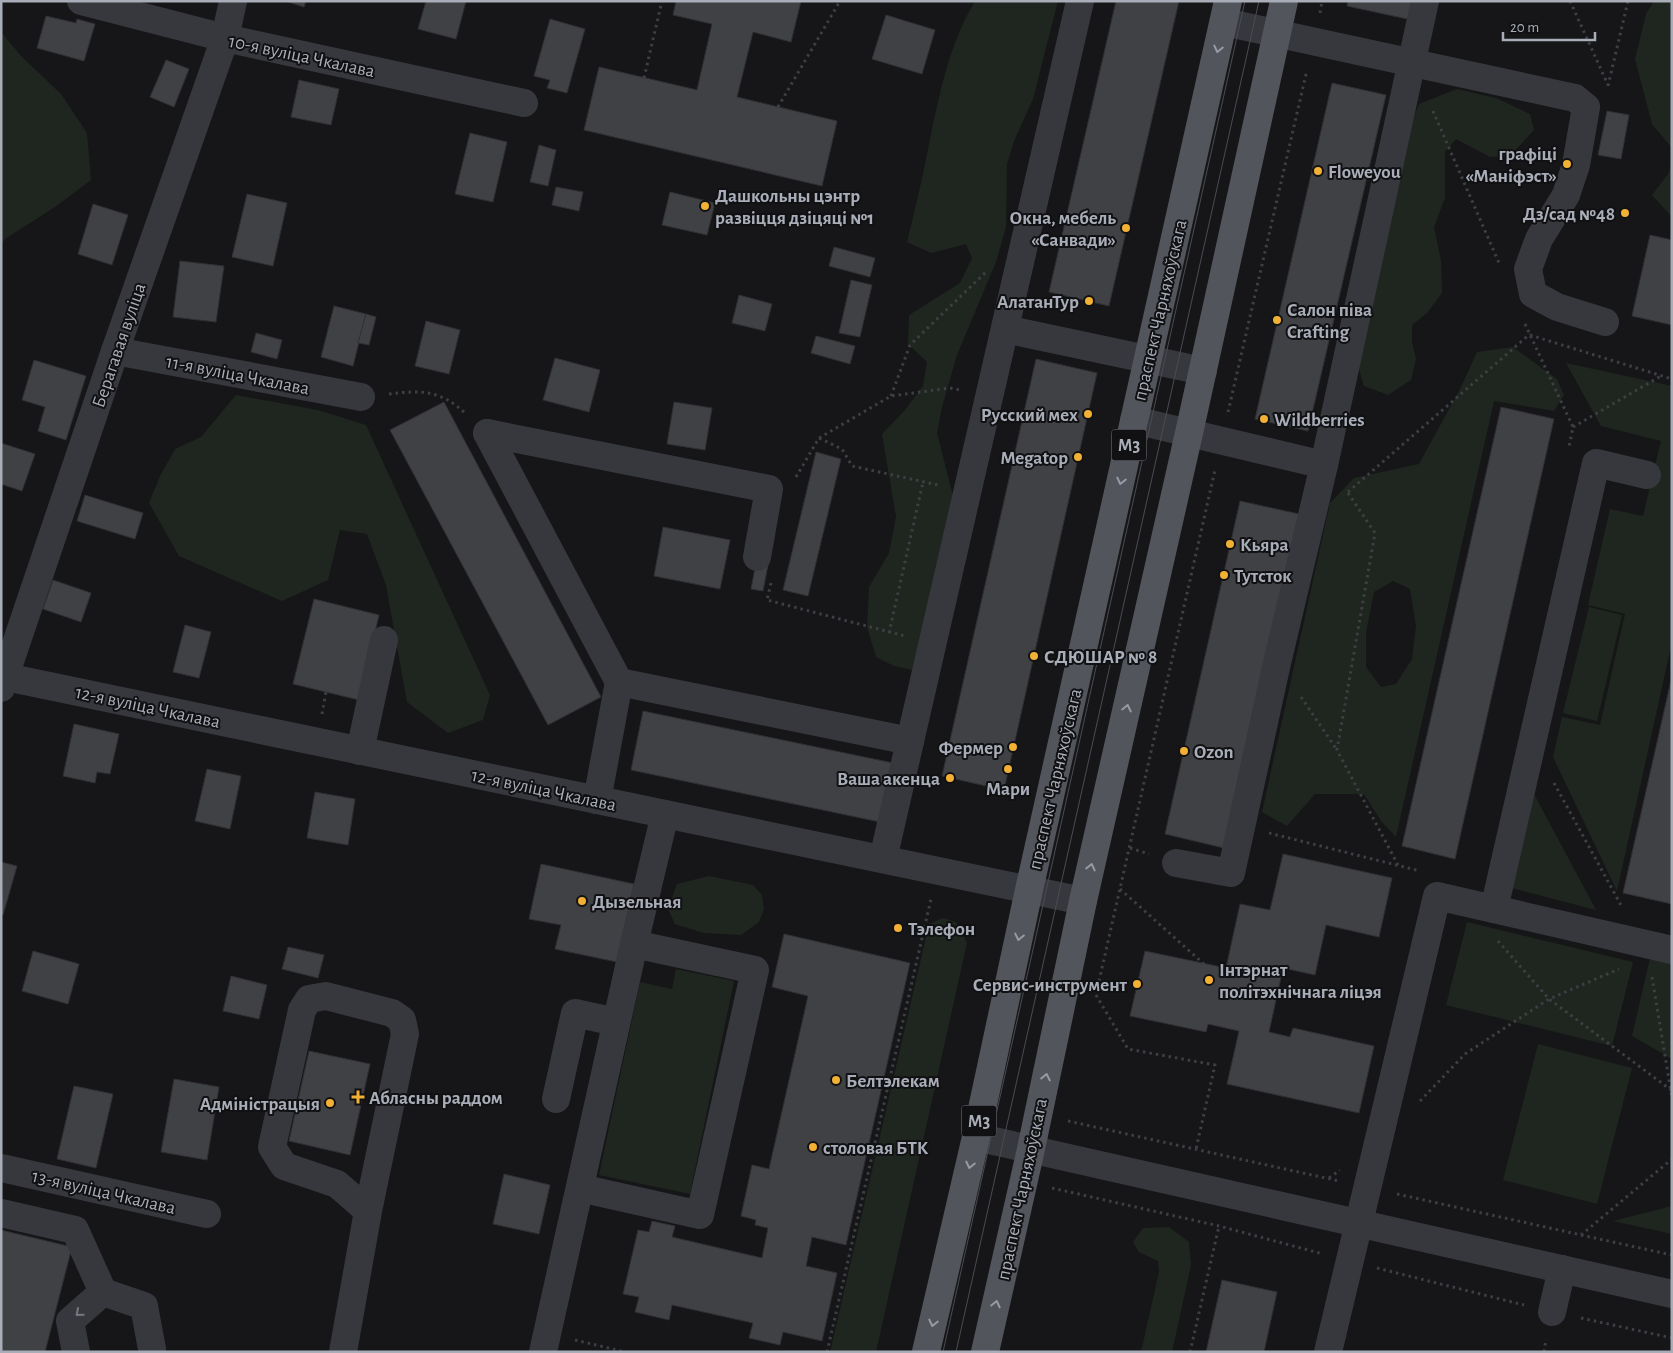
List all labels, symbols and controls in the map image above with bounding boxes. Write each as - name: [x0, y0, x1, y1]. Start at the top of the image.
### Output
- scale bar: [1503, 10, 1596, 42]
- text: 20 m: [1510, 20, 1539, 35]
- street label: 10-я вуліца Чкалава: [227, 32, 377, 81]
- one-way arrow: [1213, 44, 1223, 53]
- place label: графіці «Маніфэст»: [1465, 145, 1557, 186]
- marker: графіці «Маніфэст»: [1561, 158, 1573, 170]
- place label: Floweyou: [1328, 163, 1401, 182]
- marker: Floweyou: [1312, 165, 1324, 177]
- place label: Дашкольны цэнтр развіцця дзіцяці №1: [715, 187, 874, 228]
- marker: Дашкольны цэнтр развіцця дзіцяці №1: [699, 200, 711, 212]
- place label: Дз/сад №48: [1523, 205, 1615, 224]
- marker: Дз/сад №48: [1619, 207, 1631, 219]
- place label: Окна, мебель «Санвади»: [1010, 209, 1116, 250]
- street label: праспект Чарняхоўскага: [1130, 218, 1191, 403]
- marker: Окна, мебель «Санвади»: [1120, 222, 1132, 234]
- street label: Берагавая вуліца: [89, 280, 150, 410]
- place label: АлатанТур: [997, 293, 1079, 312]
- marker: АлатанТур: [1083, 295, 1095, 307]
- place label: Салон піва Crafting: [1287, 301, 1372, 342]
- marker: Салон піва Crafting: [1271, 314, 1283, 326]
- street label: 11-я вуліца Чкалава: [165, 352, 311, 399]
- place label: Русский мех: [981, 406, 1078, 425]
- marker: Русский мех: [1082, 408, 1094, 420]
- place label: Wildberries: [1274, 411, 1364, 430]
- marker: Wildberries: [1258, 413, 1270, 425]
- road number: М3: [1112, 430, 1146, 460]
- place label: Megatop: [1000, 449, 1068, 468]
- marker: Megatop: [1072, 451, 1084, 463]
- one-way arrow: [1116, 476, 1127, 485]
- place label: Кьяра: [1240, 536, 1288, 555]
- marker: Кьяра: [1224, 538, 1236, 550]
- place label: Тутсток: [1234, 567, 1292, 586]
- marker: Тутсток: [1218, 569, 1230, 581]
- place label: СДЮШАР № 8: [1044, 648, 1157, 667]
- marker: СДЮШАР № 8: [1028, 650, 1040, 662]
- street label: 12-я вуліца Чкалава: [74, 683, 222, 732]
- street label: праспект Чарняхоўскага: [1025, 687, 1086, 872]
- one-way arrow: [1121, 704, 1132, 713]
- place label: Фермер: [939, 739, 1003, 758]
- marker: Фермер: [1007, 741, 1019, 753]
- place label: Ozon: [1194, 743, 1233, 762]
- marker: Ozon: [1178, 745, 1190, 757]
- marker: Мари: [1002, 763, 1014, 775]
- street label: 12-я вуліца Чкалава: [470, 766, 618, 815]
- place label: Ваша акенца: [837, 770, 940, 789]
- marker: Ваша акенца: [944, 772, 956, 784]
- place label: Мари: [986, 780, 1030, 799]
- one-way arrow: [1085, 862, 1096, 871]
- place label: Дызельная: [592, 893, 682, 912]
- marker: Дызельная: [576, 895, 588, 907]
- place label: Тэлефон: [908, 920, 975, 939]
- marker: Тэлефон: [892, 922, 904, 934]
- one-way arrow: [1014, 933, 1025, 942]
- place label: Інтэрнат політэхнічнага ліцэя: [1219, 961, 1382, 1002]
- marker: Інтэрнат політэхнічнага ліцэя: [1203, 974, 1215, 986]
- place label: Сервис-инструмент: [973, 976, 1128, 995]
- marker: Сервис-инструмент: [1131, 978, 1143, 990]
- place label: Белтэлекам: [846, 1072, 940, 1091]
- one-way arrow: [1040, 1073, 1051, 1082]
- marker: Белтэлекам: [830, 1074, 842, 1086]
- place label: Абласны раддом: [369, 1089, 503, 1108]
- marker: Абласны раддом: [351, 1090, 365, 1104]
- place label: Адміністрацыя: [200, 1095, 320, 1114]
- street label: праспект Чарняхоўскага: [994, 1096, 1051, 1282]
- marker: Адміністрацыя: [324, 1097, 336, 1109]
- road number: М3: [962, 1106, 996, 1136]
- place label: столовая БТК: [823, 1139, 929, 1158]
- marker: столовая БТК: [807, 1141, 819, 1153]
- one-way arrow: [965, 1160, 976, 1169]
- street label: 13-я вуліца Чкалава: [30, 1167, 178, 1218]
- one-way arrow: [990, 1300, 1001, 1309]
- one-way arrow: [75, 1307, 84, 1316]
- one-way arrow: [928, 1318, 939, 1327]

